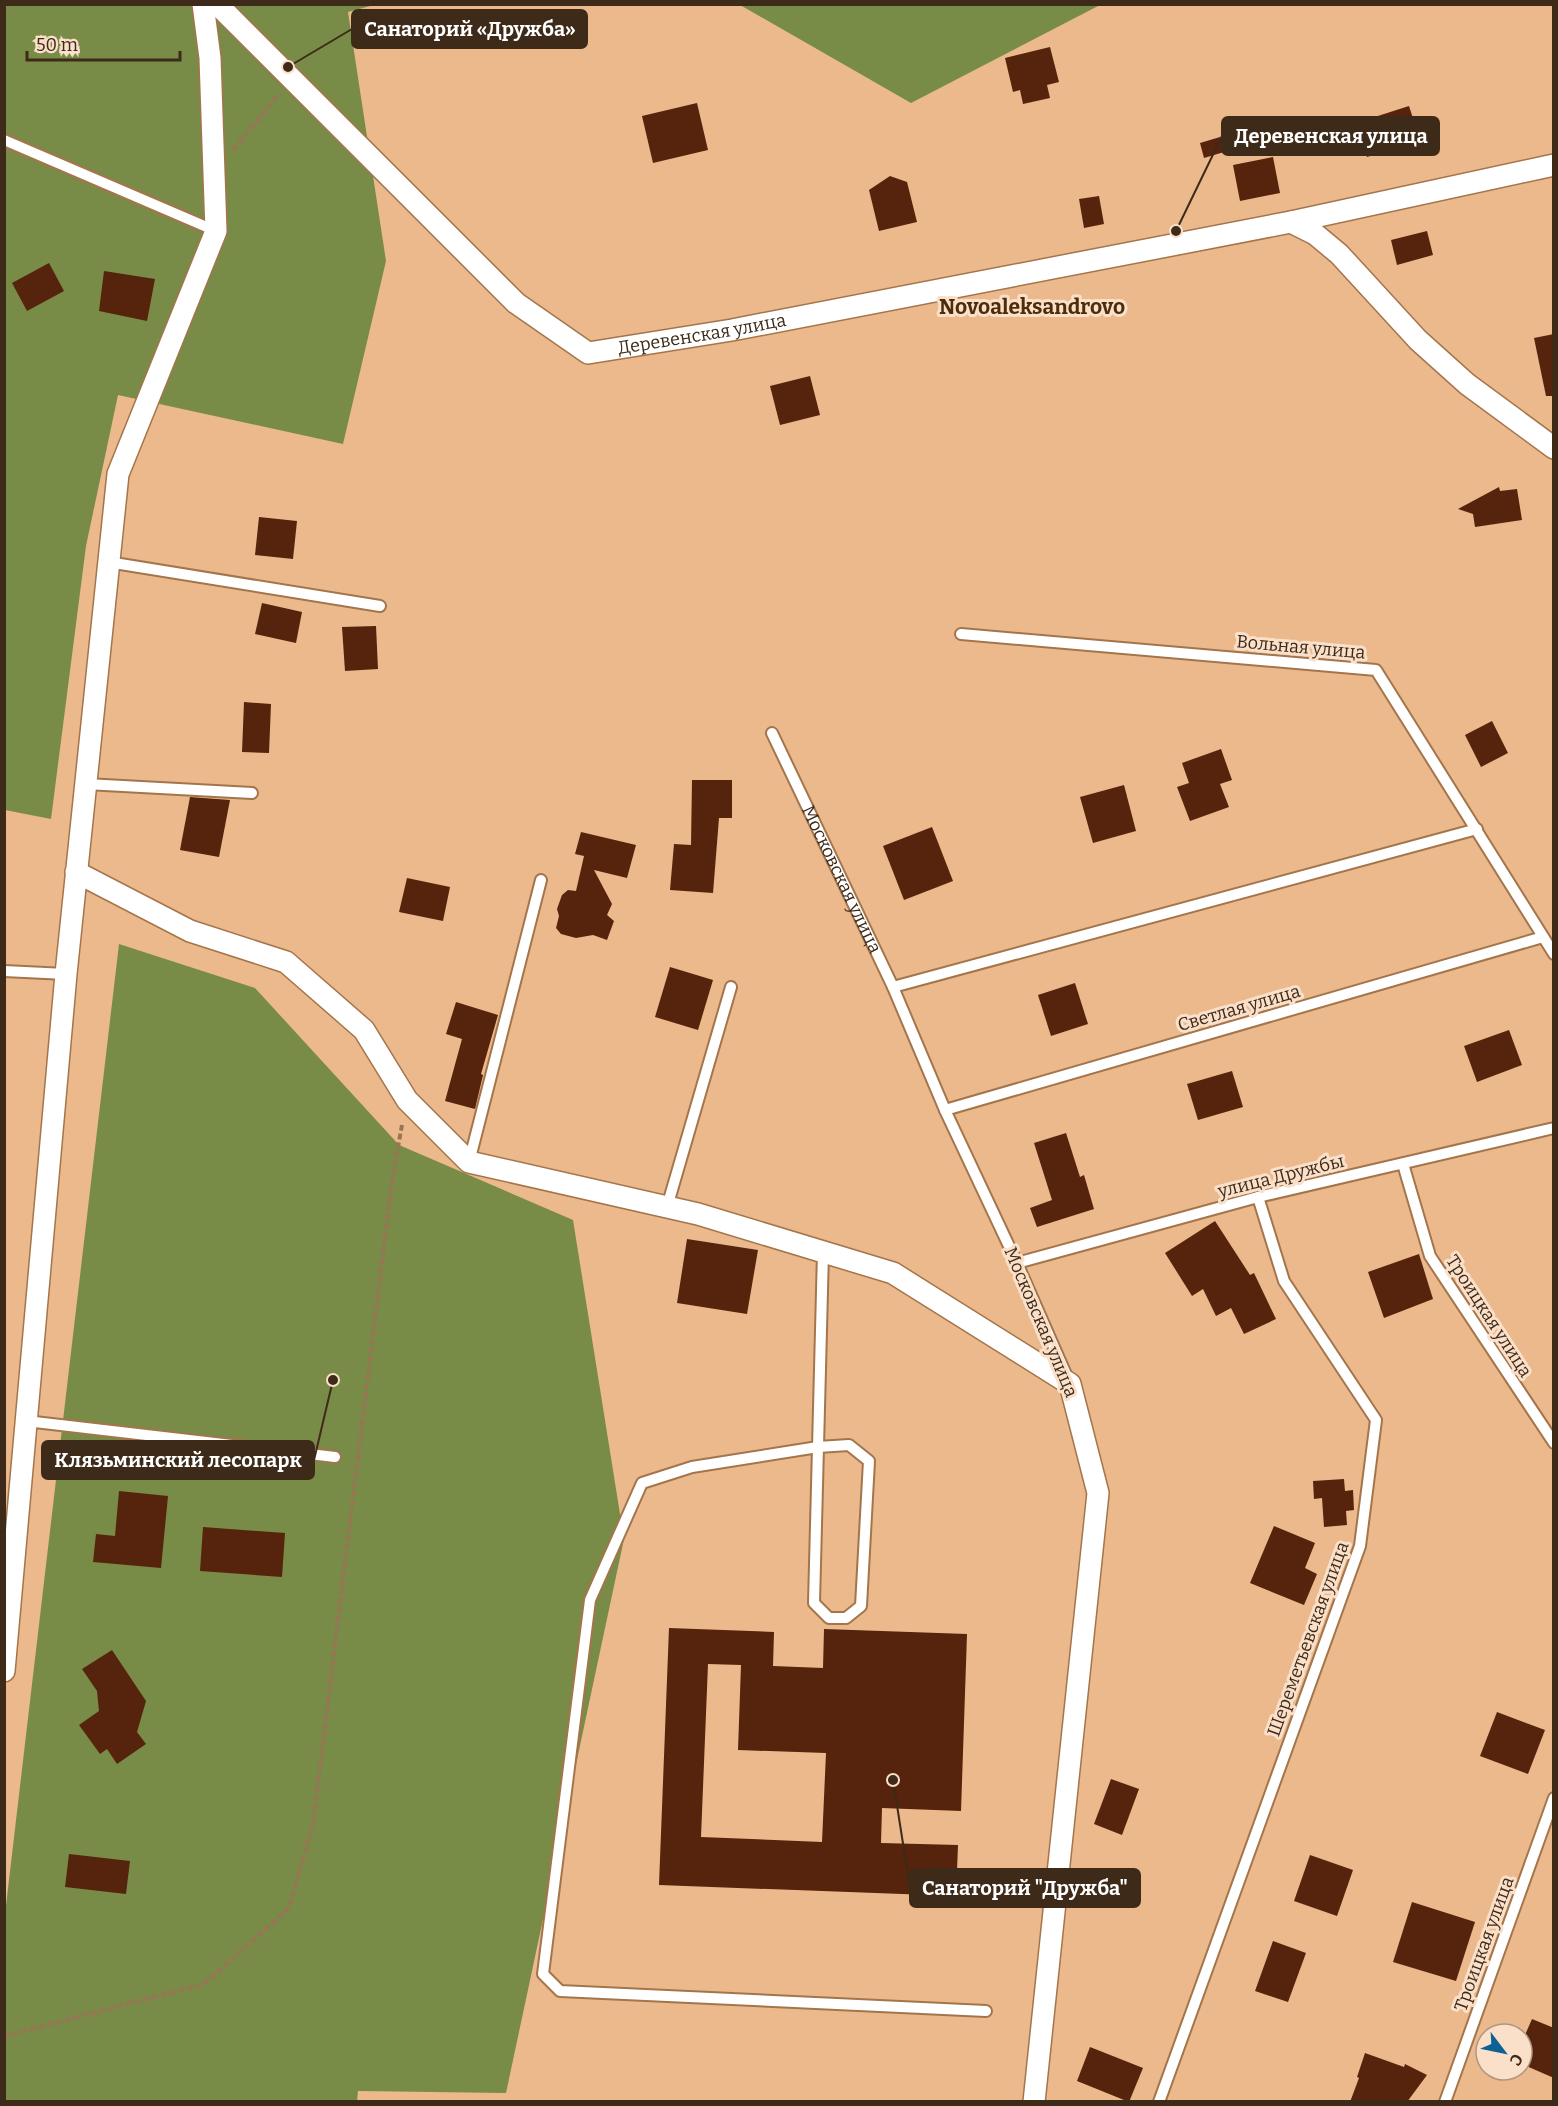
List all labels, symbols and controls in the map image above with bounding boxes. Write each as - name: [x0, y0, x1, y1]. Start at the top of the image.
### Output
- callout: Санаторий «Дружба»: [352, 10, 587, 48]
- text: Санаторий «Дружба»: [364, 17, 576, 41]
- scale bar: [27, 24, 180, 62]
- text: 50 m: [36, 34, 78, 56]
- callout: Деревенская улица: [1222, 117, 1439, 155]
- text: Деревенская улица: [1234, 124, 1428, 148]
- district label: Novoaleksandrovo: [939, 294, 1125, 320]
- street label: Деревенская улица: [616, 309, 788, 359]
- street label: Вольная улица: [1236, 630, 1367, 664]
- street label: Московская улица: [797, 802, 886, 957]
- street label: Светлая улица: [1175, 980, 1303, 1036]
- street label: улица Дружбы: [1215, 1150, 1346, 1203]
- street label: Московская улица: [999, 1244, 1083, 1401]
- street label: Троицкая улица: [1441, 1251, 1537, 1381]
- callout: Клязьминский лесопарк: [42, 1441, 314, 1479]
- text: Клязьминский лесопарк: [54, 1448, 303, 1472]
- street label: Шереметьевская улица: [1263, 1539, 1354, 1739]
- callout: Санаторий "Дружба": [910, 1869, 1140, 1907]
- street label: Троицкая улица: [1449, 1874, 1519, 2014]
- text: Санаторий "Дружба": [922, 1876, 1128, 1900]
- north arrow: [1474, 2022, 1534, 2082]
- text: С: [1506, 2050, 1527, 2069]

